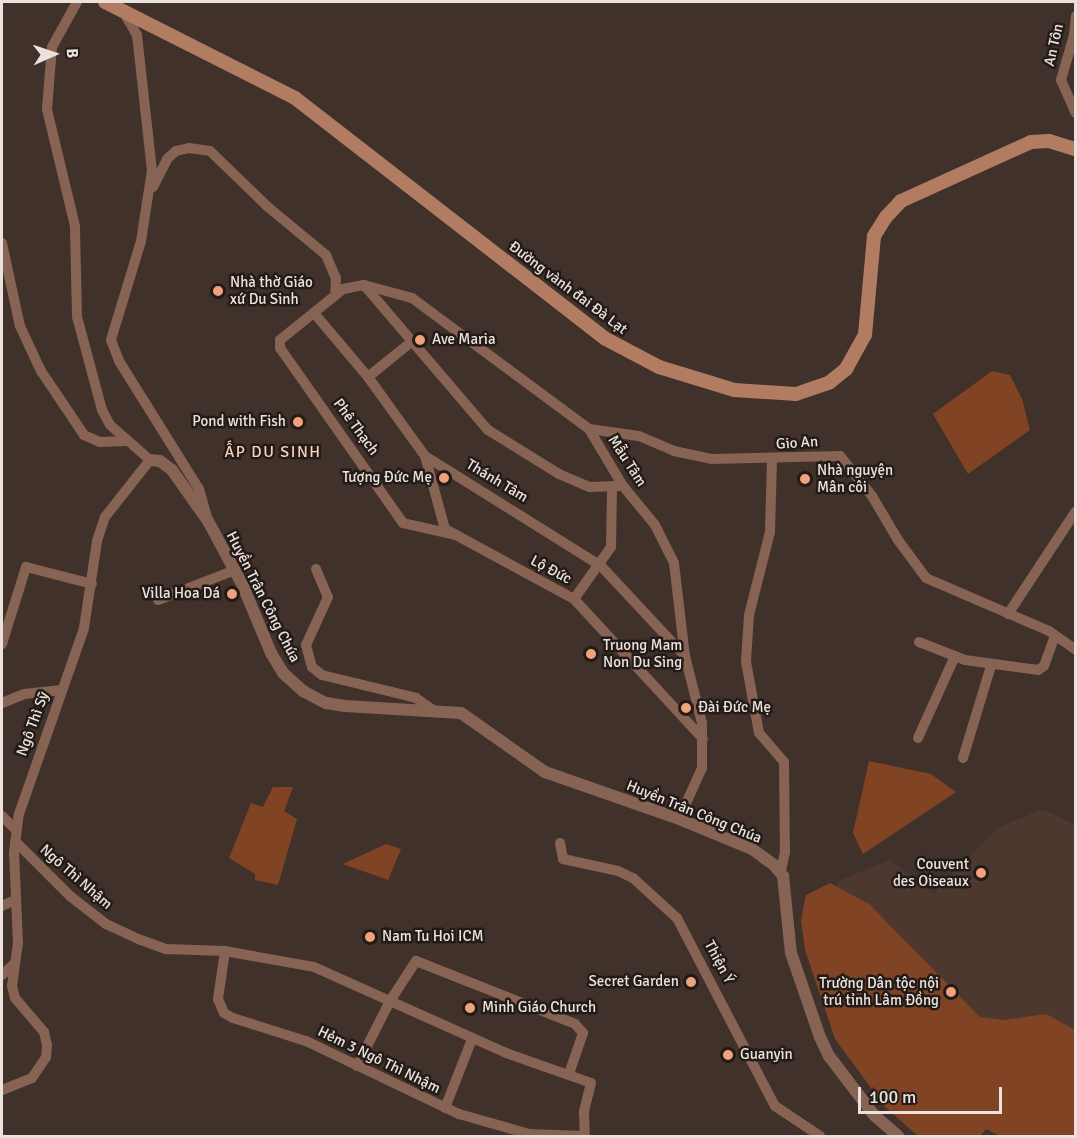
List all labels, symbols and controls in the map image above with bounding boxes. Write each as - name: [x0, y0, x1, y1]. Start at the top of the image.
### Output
- street label: An Tôn: [1040, 22, 1068, 68]
- north arrow: [24, 24, 84, 84]
- text: B: [62, 48, 82, 58]
- street label: Đường vành đai Đà Lạt: [505, 238, 631, 338]
- place label: Nhà thờ Giáo xứ Du Sinh: [230, 273, 313, 308]
- marker: Nhà thờ Giáo xứ Du Sinh: [211, 284, 225, 298]
- place label: Ave Maria: [432, 331, 496, 349]
- marker: Ave Maria: [413, 333, 427, 347]
- street label: Phê Thạch: [329, 395, 383, 459]
- place label: Pond with Fish: [192, 413, 286, 431]
- marker: Pond with Fish: [291, 415, 305, 429]
- street label: Mẫu Tâm: [604, 432, 650, 490]
- street label: Gio An: [775, 433, 819, 453]
- district label: ẤP DU SINH: [224, 442, 322, 462]
- street label: Thánh Tâm: [463, 456, 531, 506]
- place label: Nhà nguyện Mân côi: [817, 461, 893, 496]
- place label: Tượng Đức Mẹ: [342, 469, 432, 487]
- marker: Tượng Đức Mẹ: [437, 471, 451, 485]
- marker: Nhà nguyện Mân côi: [798, 472, 812, 486]
- street label: Huyền Trân Công Chúa: [222, 529, 304, 665]
- street label: Lộ Đức: [527, 552, 575, 588]
- place label: Villa Hoa Dá: [142, 585, 220, 603]
- marker: Villa Hoa Dá: [225, 587, 239, 601]
- place label: Truong Mam Non Du Sing: [603, 636, 682, 671]
- marker: Truong Mam Non Du Sing: [584, 647, 598, 661]
- street label: Ngô Thì Sỹ: [13, 689, 53, 759]
- place label: Đài Đức Mẹ: [698, 699, 771, 717]
- marker: Đài Đức Mẹ: [679, 701, 693, 715]
- street label: Huyền Trân Công Chúa: [624, 777, 764, 847]
- street label: Ngô Thì Nhậm: [36, 841, 116, 913]
- place label: Couvent des Oiseaux: [893, 855, 969, 890]
- marker: Couvent des Oiseaux: [974, 866, 988, 880]
- place label: Nam Tu Hoi ICM: [382, 928, 484, 946]
- marker: Nam Tu Hoi ICM: [363, 930, 377, 944]
- street label: Thiện Ý: [700, 937, 738, 987]
- place label: Secret Garden: [589, 973, 679, 991]
- place label: Trường Dân tộc nội trú tỉnh Lâm Đồng: [819, 974, 939, 1009]
- marker: Secret Garden: [684, 975, 698, 989]
- marker: Trường Dân tộc nội trú tỉnh Lâm Đồng: [944, 985, 958, 999]
- place label: Minh Giáo Church: [482, 999, 596, 1017]
- marker: Minh Giáo Church: [463, 1001, 477, 1015]
- street label: Hẻm 3 Ngô Thì Nhậm: [315, 1022, 443, 1098]
- place label: Guanyin: [740, 1046, 793, 1064]
- marker: Guanyin: [721, 1048, 735, 1062]
- scale bar: [861, 1075, 1005, 1113]
- text: 100 m: [869, 1086, 916, 1108]

